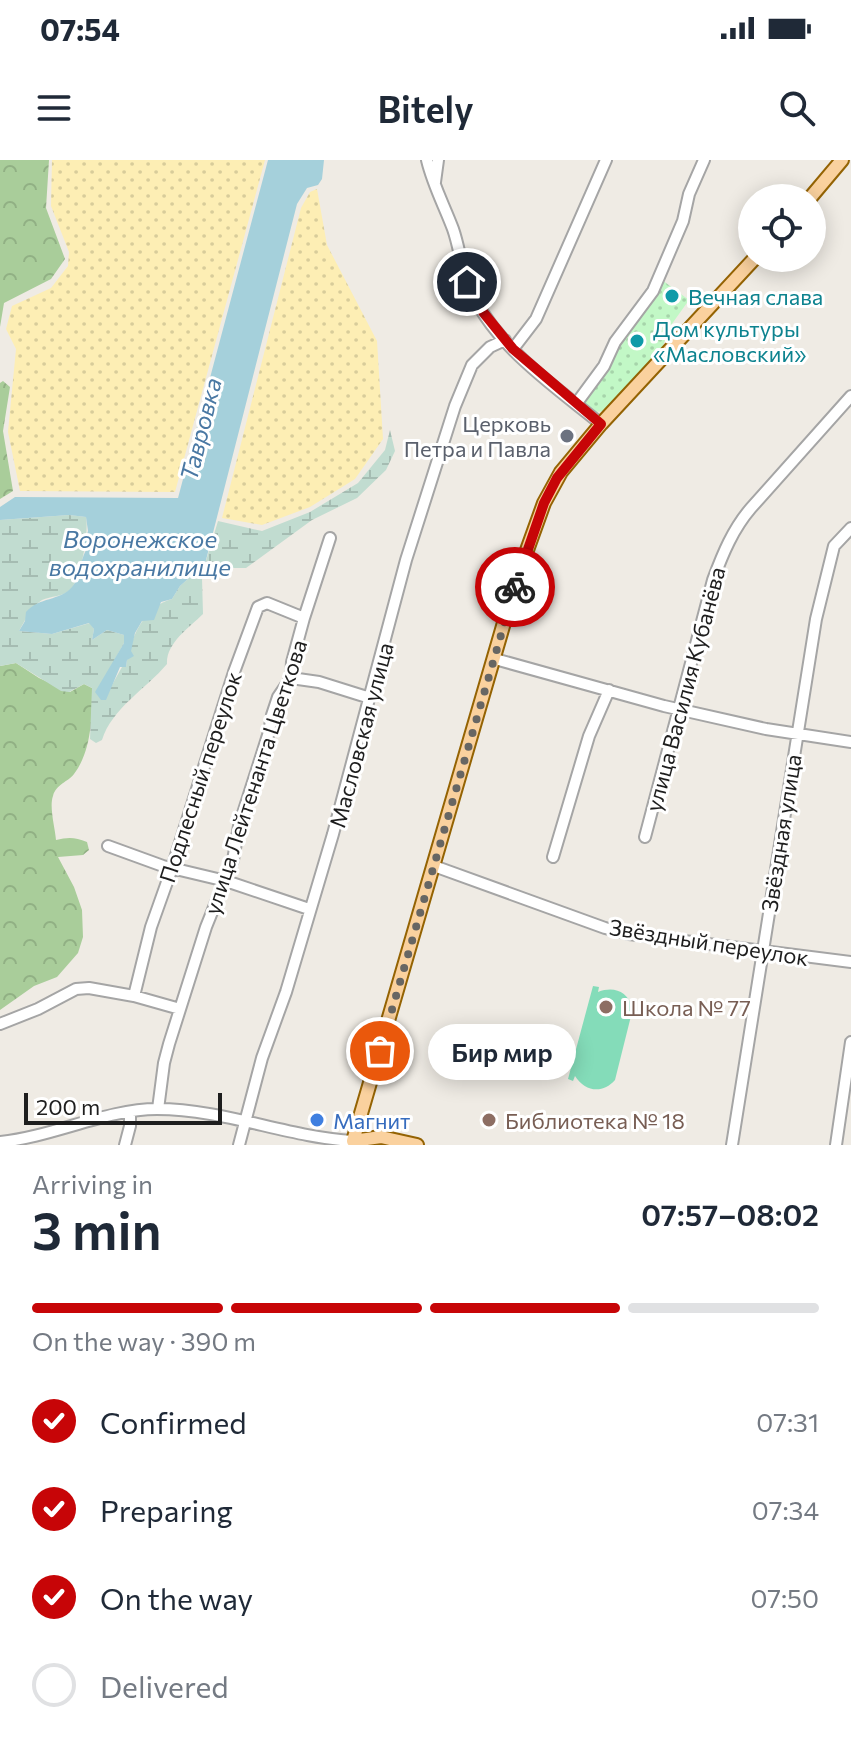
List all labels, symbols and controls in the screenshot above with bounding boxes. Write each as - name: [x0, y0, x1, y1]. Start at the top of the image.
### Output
- text: 07:54: [40, 10, 120, 47]
- icon: menu: [32, 86, 76, 130]
- text: Bitely: [377, 86, 474, 130]
- icon: search: [775, 86, 819, 130]
- map controls: [738, 184, 826, 272]
- button: locate: [738, 184, 826, 272]
- pin: [433, 248, 501, 316]
- icon: home: [445, 260, 489, 304]
- place label: Вечная слава: [688, 283, 823, 310]
- marker: Вечная слава: [663, 287, 681, 305]
- place label: Дом культуры «Масловский»: [653, 315, 807, 367]
- marker: Дом культуры «Масловский»: [628, 332, 646, 350]
- water label: Тавровка: [173, 375, 227, 483]
- place label: Церковь Петра и Павла: [404, 410, 551, 462]
- marker: Церковь Петра и Павла: [558, 427, 576, 445]
- water label: Воронежское водохранилище: [49, 524, 231, 581]
- courier: [475, 547, 555, 627]
- street label: улица Василия Кубанёва: [639, 564, 731, 814]
- icon: bike: [493, 565, 537, 609]
- street label: улица Лейтенанта Цветкова: [198, 636, 312, 918]
- street label: Масловская улица: [323, 639, 399, 831]
- street label: Подлесный переулок: [153, 668, 247, 886]
- street label: Звёздная улица: [755, 752, 807, 914]
- street label: Звёздный переулок: [607, 913, 811, 971]
- place label: Школа № 77: [622, 994, 751, 1021]
- marker: Школа № 77: [597, 998, 615, 1016]
- pin: [346, 1017, 414, 1085]
- callout: Бир мир: [428, 1023, 576, 1079]
- icon: bag: [358, 1029, 402, 1073]
- text: Бир мир: [451, 1036, 553, 1067]
- scale bar: [24, 1089, 222, 1125]
- text: 200 m: [36, 1093, 100, 1120]
- place label: Магнит: [333, 1107, 410, 1134]
- place label: Библиотека № 18: [505, 1107, 685, 1134]
- marker: Магнит: [308, 1111, 326, 1129]
- marker: Библиотека № 18: [480, 1111, 498, 1129]
- text: Arriving in: [32, 1168, 153, 1199]
- text: 07:57–08:02: [641, 1195, 819, 1232]
- text: 3 min: [32, 1197, 161, 1261]
- text: On the way · 390 m: [32, 1325, 256, 1356]
- icon: check: [32, 1399, 76, 1443]
- text: Confirmed: [100, 1403, 247, 1440]
- text: 07:31: [756, 1406, 819, 1437]
- icon: check: [32, 1487, 76, 1531]
- text: Preparing: [100, 1491, 233, 1528]
- text: 07:34: [752, 1494, 819, 1525]
- icon: check: [32, 1575, 76, 1619]
- text: On the way: [100, 1579, 253, 1616]
- text: 07:50: [750, 1582, 819, 1613]
- text: Delivered: [100, 1667, 229, 1704]

